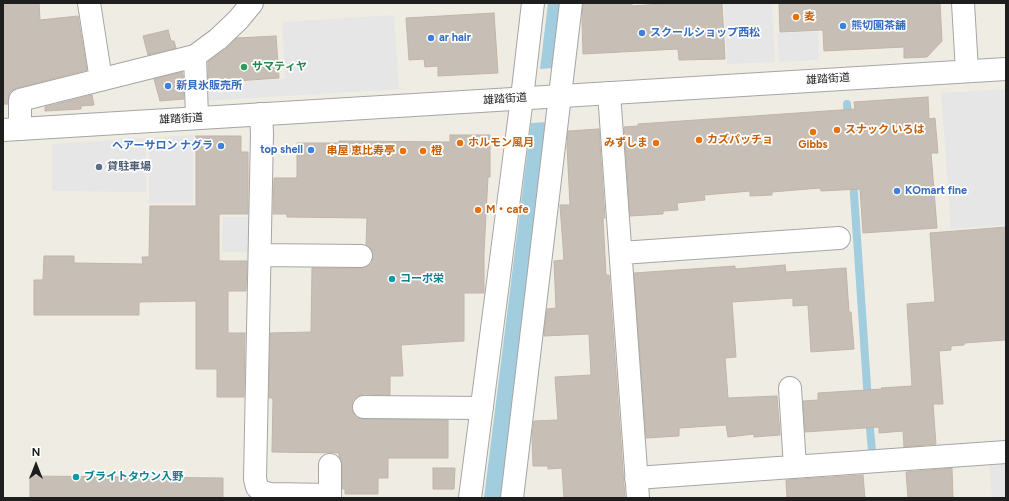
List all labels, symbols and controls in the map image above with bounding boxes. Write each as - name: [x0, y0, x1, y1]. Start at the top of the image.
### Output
- place label: 麦: [804, 10, 815, 24]
- marker: 麦: [791, 12, 801, 22]
- place label: 熊切園茶舗: [851, 19, 906, 33]
- marker: 熊切園茶舗: [838, 21, 848, 31]
- place label: スクールショップ西松: [650, 26, 760, 40]
- marker: スクールショップ西松: [637, 28, 647, 38]
- place label: ar hair: [439, 31, 471, 45]
- marker: ar hair: [426, 33, 436, 43]
- place label: サマティヤ: [252, 60, 307, 74]
- marker: サマティヤ: [239, 62, 249, 72]
- street label: 雄踏街道: [806, 71, 850, 87]
- place label: 新貝氷販売所: [176, 79, 242, 93]
- marker: 新貝氷販売所: [163, 81, 173, 91]
- street label: 雄踏街道: [483, 91, 527, 107]
- street label: 雄踏街道: [159, 111, 203, 127]
- place label: スナック いろは: [845, 123, 925, 137]
- marker: スナック いろは: [832, 125, 842, 135]
- marker: Gibbs: [808, 127, 818, 137]
- place label: カズパッチョ: [707, 133, 773, 147]
- marker: カズパッチョ: [694, 135, 704, 145]
- place label: ホルモン風月: [468, 136, 534, 150]
- place label: みずしま: [604, 136, 648, 150]
- marker: ホルモン風月: [455, 138, 465, 148]
- marker: みずしま: [651, 138, 661, 148]
- place label: Gibbs: [798, 138, 828, 152]
- place label: ヘアーサロン ナグラ: [112, 139, 213, 153]
- marker: ヘアーサロン ナグラ: [216, 141, 226, 151]
- place label: top shell: [260, 143, 303, 157]
- place label: 串屋 恵比寿亭: [326, 144, 395, 158]
- place label: 橙: [431, 144, 442, 158]
- marker: top shell: [306, 145, 316, 155]
- marker: 串屋 恵比寿亭: [398, 146, 408, 156]
- marker: 橙: [418, 146, 428, 156]
- place label: 貸駐車場: [107, 160, 151, 174]
- marker: 貸駐車場: [94, 162, 104, 172]
- place label: KOmart fine: [905, 184, 967, 198]
- marker: KOmart fine: [892, 186, 902, 196]
- place label: M・cafe: [486, 203, 529, 217]
- marker: M・cafe: [473, 205, 483, 215]
- place label: コーポ栄: [400, 272, 444, 286]
- marker: コーポ栄: [387, 274, 397, 284]
- north arrow: [16, 445, 56, 485]
- text: N: [32, 446, 40, 459]
- place label: ブライトタウン入野: [84, 470, 183, 484]
- marker: ブライトタウン入野: [71, 472, 81, 482]

